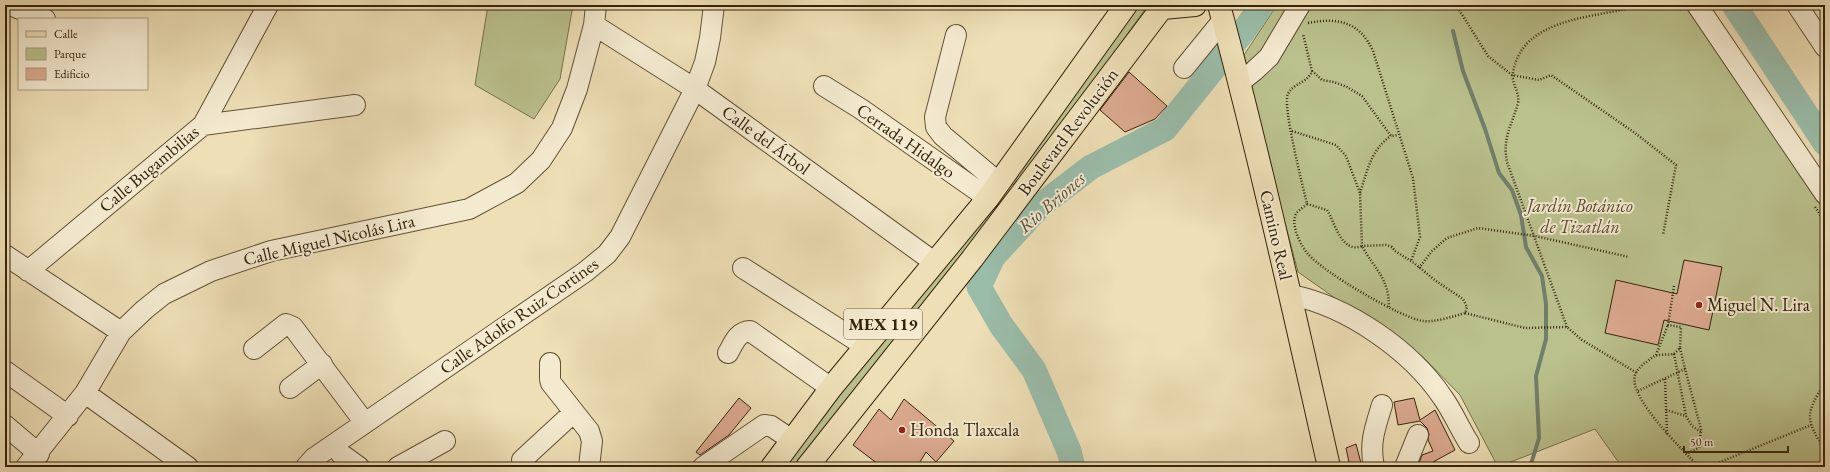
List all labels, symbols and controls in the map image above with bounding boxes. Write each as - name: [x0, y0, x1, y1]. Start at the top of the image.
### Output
- legend: [18, 18, 148, 90]
- text: Calle: [54, 26, 78, 42]
- text: Parque: [54, 46, 86, 62]
- street label: Boulevard Revolución: [1012, 63, 1123, 200]
- text: Edificio: [54, 66, 90, 82]
- street label: Cerrada Hidalgo: [852, 98, 960, 183]
- street label: Calle del Árbol: [717, 100, 815, 179]
- street label: Calle Bugambilias: [94, 120, 204, 217]
- water label: Rio Briones: [1012, 166, 1091, 239]
- street label: Camino Real: [1255, 188, 1298, 282]
- park label: Jardín Botánico de Tizatlán: [1523, 194, 1633, 238]
- street label: Calle Miguel Nicolás Lira: [241, 208, 418, 270]
- street label: Calle Adolfo Ruiz Cortines: [435, 252, 603, 379]
- place label: Miguel N. Lira: [1707, 293, 1811, 316]
- marker: Miguel N. Lira: [1694, 300, 1704, 310]
- road number: MEX 119: [844, 309, 922, 339]
- place label: Honda Tlaxcala: [910, 418, 1020, 441]
- marker: Honda Tlaxcala: [897, 425, 907, 435]
- scale bar: [1684, 428, 1788, 454]
- text: 50 m: [1690, 434, 1714, 450]

